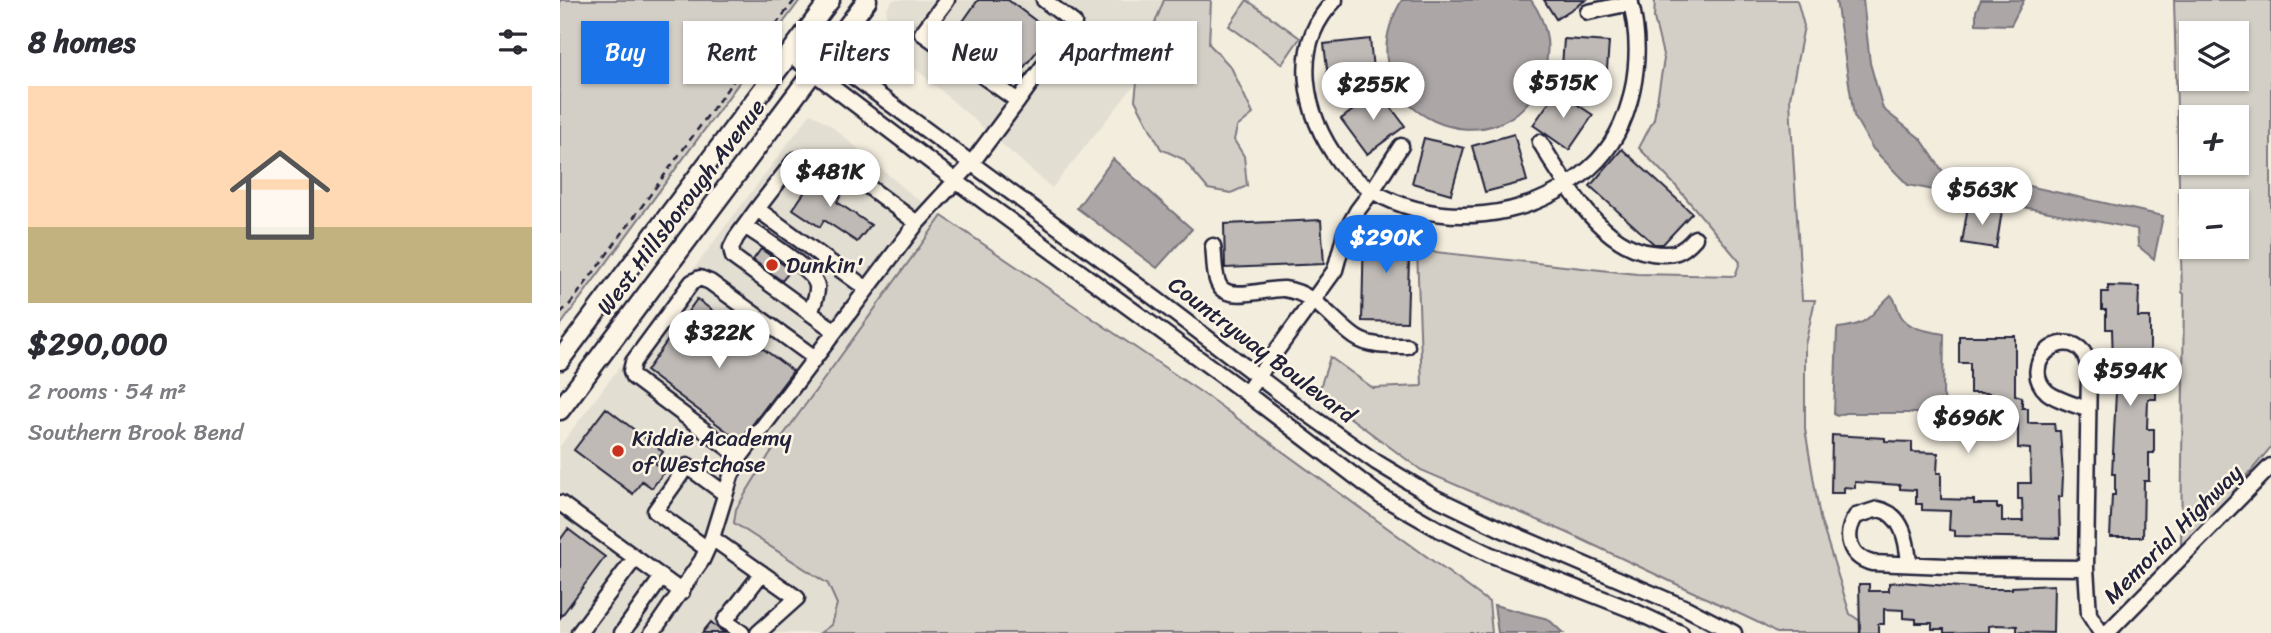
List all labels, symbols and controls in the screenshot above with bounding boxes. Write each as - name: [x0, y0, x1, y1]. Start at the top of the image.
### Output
- text: 8 homes: [28, 15, 136, 69]
- chip: Buy: [581, 21, 669, 84]
- chip: Rent: [683, 21, 782, 84]
- chip: Filters: [796, 21, 914, 84]
- chip: New: [928, 21, 1022, 84]
- chip: Apartment: [1036, 21, 1197, 84]
- map controls: [2179, 21, 2249, 259]
- button: layers: [2179, 21, 2249, 91]
- icon: filters: [494, 23, 532, 61]
- pin: $515K: [1514, 60, 1612, 120]
- pin: $255K: [1324, 62, 1422, 122]
- text: $515K: [1529, 62, 1597, 103]
- text: $255K: [1338, 64, 1408, 105]
- street label: West Hillsborough Avenue: [586, 90, 777, 324]
- button: +: [2179, 105, 2249, 175]
- icon: home: [217, 132, 343, 258]
- pin: $481K: [781, 150, 879, 209]
- text: $481K: [796, 151, 864, 192]
- pin: $563K: [1933, 168, 2031, 227]
- text: $563K: [1947, 169, 2017, 210]
- button: −: [2179, 189, 2249, 259]
- pin: $290K: [1337, 216, 1435, 275]
- text: $290K: [1350, 217, 1422, 258]
- place label: Dunkin': [786, 245, 864, 286]
- marker: Dunkin': [764, 257, 780, 273]
- street label: Countryway Boulevard: [1159, 265, 1367, 436]
- pin: $322K: [670, 310, 768, 370]
- text: $322K: [685, 312, 753, 353]
- text: $290,000: [28, 317, 168, 371]
- pin: $594K: [2081, 348, 2179, 408]
- text: $594K: [2094, 350, 2166, 391]
- text: 2 rooms · 54 m²: [28, 371, 186, 412]
- pin: $696K: [1919, 396, 2017, 455]
- text: $696K: [1933, 397, 2003, 438]
- text: Southern Brook Bend: [28, 412, 243, 453]
- place label: Kiddie Academy of Westchase: [632, 418, 792, 485]
- marker: Kiddie Academy of Westchase: [610, 443, 626, 459]
- street label: Memorial Highway: [2093, 454, 2253, 614]

